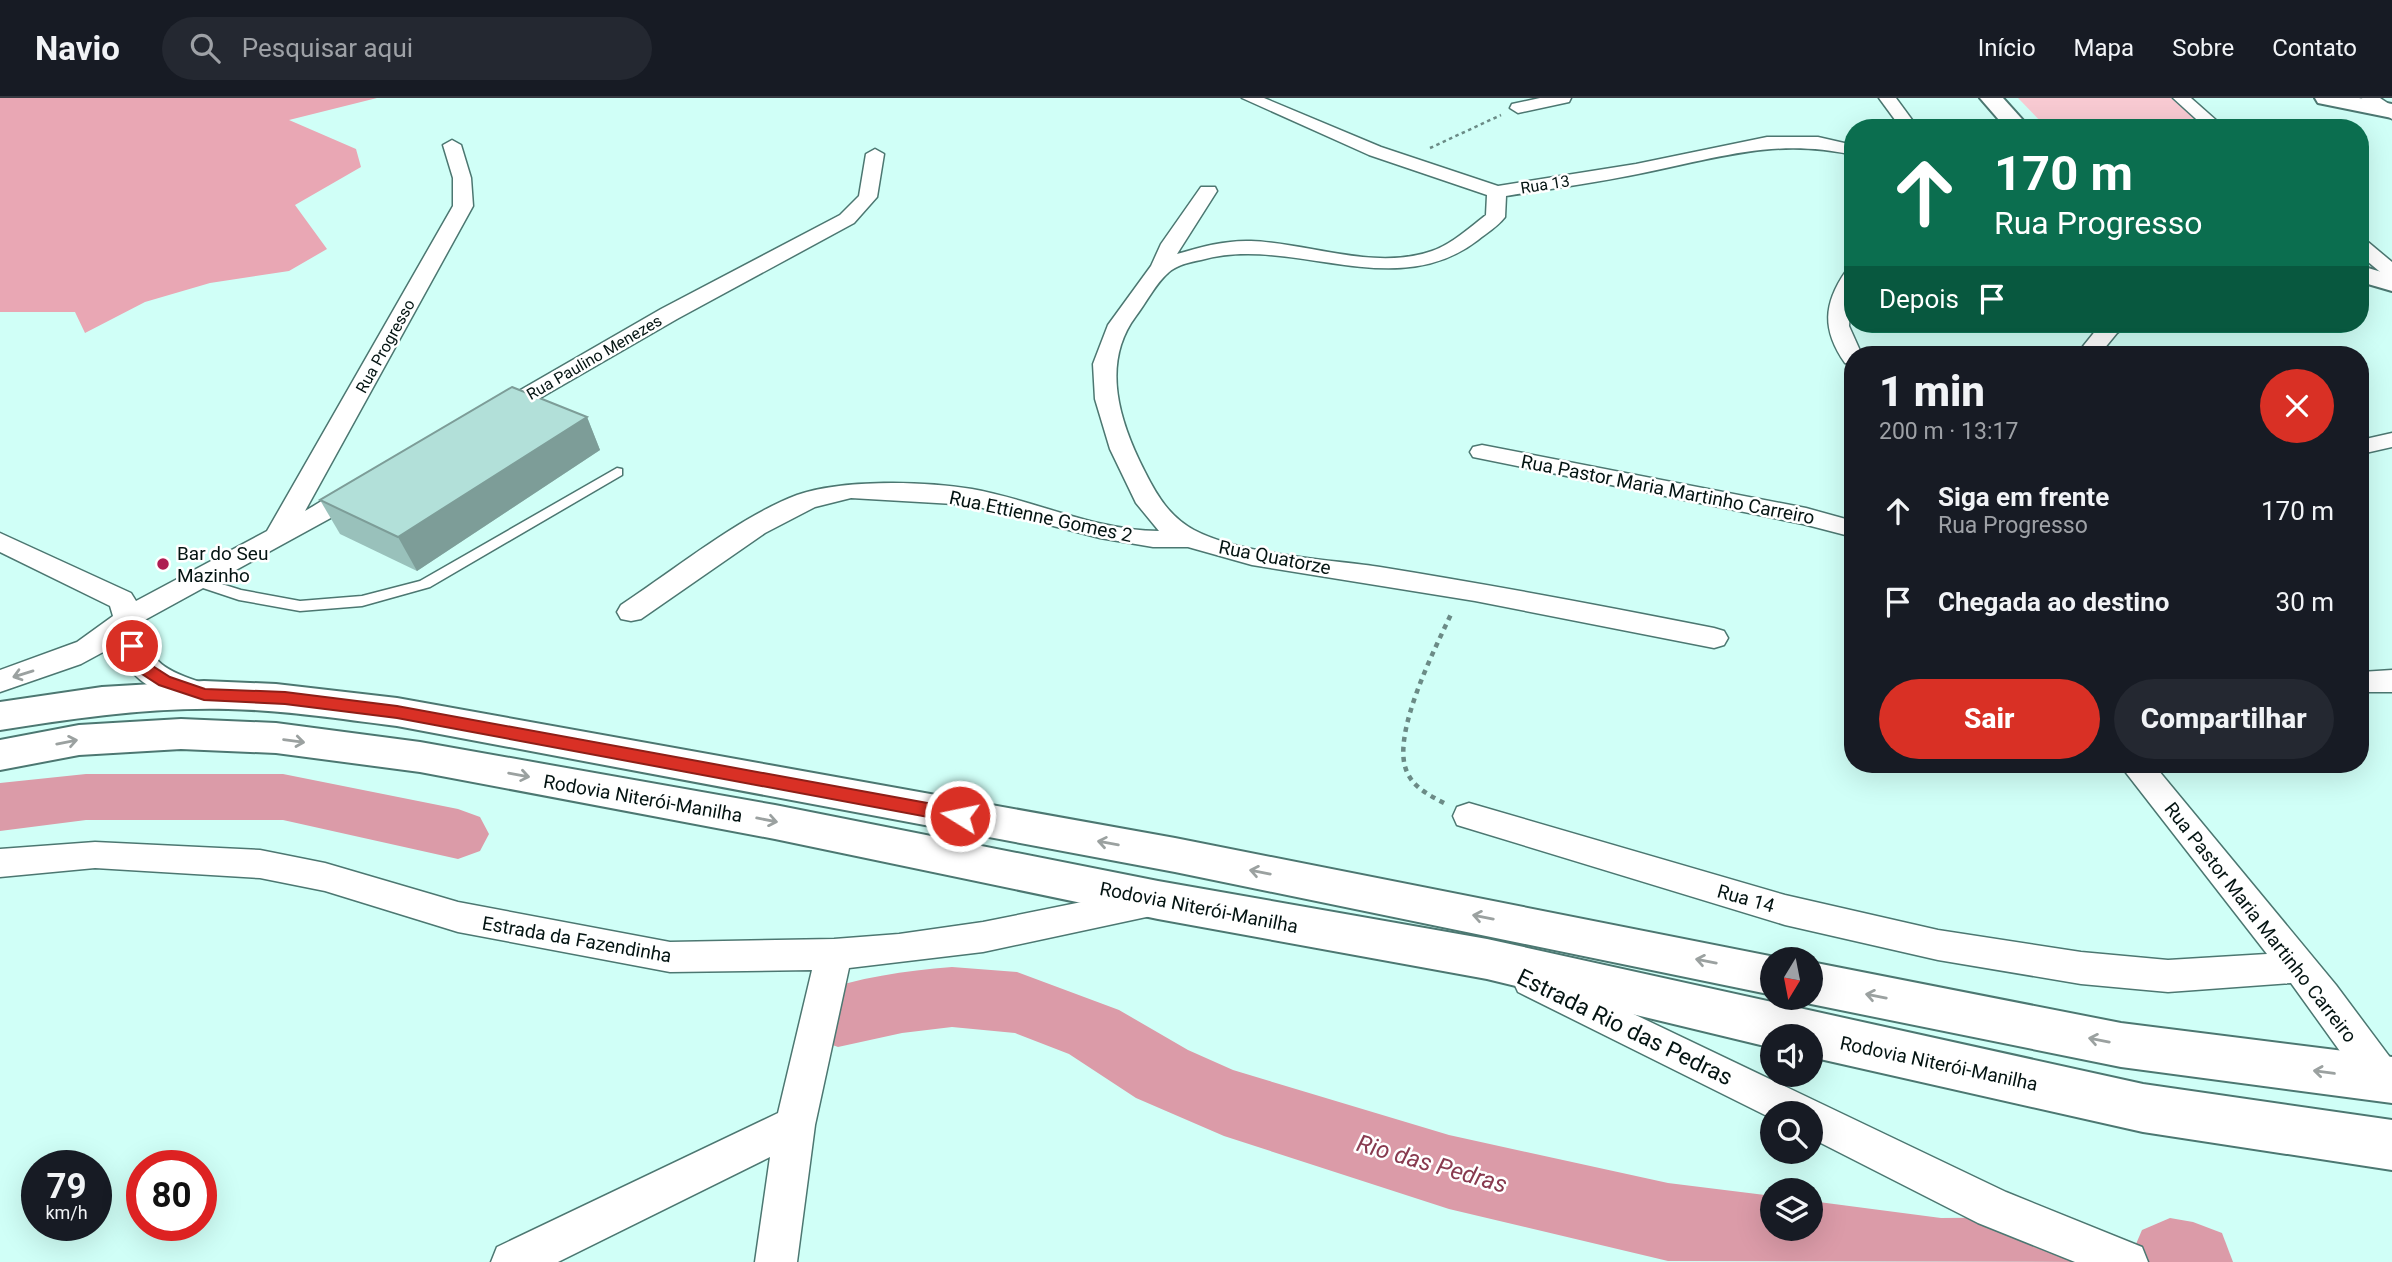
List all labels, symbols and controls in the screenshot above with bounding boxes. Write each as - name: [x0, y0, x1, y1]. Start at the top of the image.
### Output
- search box: [162, 17, 652, 80]
- text: Navio: [35, 29, 120, 68]
- icon: search: [186, 29, 224, 67]
- text: Pesquisar aqui: [242, 33, 413, 63]
- text: Início: [1978, 34, 2036, 62]
- text: Mapa: [2074, 34, 2134, 62]
- text: Sobre: [2172, 34, 2234, 62]
- text: Contato: [2272, 34, 2357, 62]
- text: 170 m: [1994, 145, 2133, 202]
- icon: ahead: [1879, 147, 1970, 238]
- street label: Rua 13: [1519, 171, 1571, 198]
- text: Rua Progresso: [1994, 204, 2202, 242]
- icon: arrive: [1973, 280, 2011, 318]
- text: Depois: [1879, 284, 1959, 314]
- street label: Rua Progresso: [352, 296, 419, 396]
- street label: Rua Paulino Menezes: [523, 311, 665, 404]
- text: 1 min: [1879, 367, 1985, 416]
- button: close: [2260, 369, 2334, 443]
- text: 200 m · 13:17: [1879, 418, 2018, 445]
- street label: Rua Pastor Maria Martinho Carreiro: [1519, 450, 1817, 529]
- text: Siga em frente: [1938, 482, 2109, 512]
- street label: Rua Ettienne Gomes 2: [947, 486, 1135, 547]
- icon: ahead: [1879, 492, 1917, 530]
- text: 170 m: [2261, 496, 2334, 526]
- text: Rua Progresso: [1938, 512, 2088, 539]
- street label: Rua Quatorze: [1217, 535, 1333, 580]
- place label: Bar do Seu Mazinho: [177, 542, 268, 587]
- marker: Bar do Seu Mazinho: [155, 556, 171, 572]
- icon: arrive: [1879, 583, 1917, 621]
- text: Chegada ao destino: [1938, 587, 2169, 617]
- text: 30 m: [2276, 587, 2334, 617]
- pin: [102, 616, 162, 676]
- icon: arrive: [113, 627, 151, 665]
- one-way arrow: [12, 668, 34, 681]
- button: Sair: [1879, 679, 2100, 759]
- button: Compartilhar: [2114, 679, 2334, 759]
- one-way arrow: [282, 734, 305, 747]
- one-way arrow: [55, 735, 78, 748]
- one-way arrow: [507, 769, 530, 782]
- street label: Rodovia Niterói-Manilha: [542, 770, 744, 827]
- position arrow: [923, 779, 997, 853]
- street label: Rua Pastor Maria Martinho Carreiro: [2160, 798, 2362, 1047]
- one-way arrow: [755, 814, 778, 828]
- one-way arrow: [1097, 836, 1120, 849]
- one-way arrow: [1249, 865, 1272, 878]
- street label: Rodovia Niterói-Manilha: [1098, 877, 1300, 938]
- street label: Rua 14: [1715, 879, 1777, 918]
- one-way arrow: [1472, 909, 1495, 923]
- street label: Estrada da Fazendinha: [480, 912, 673, 967]
- north arrow: [1760, 947, 1824, 1010]
- map controls: [1760, 947, 1823, 1241]
- one-way arrow: [1695, 954, 1718, 968]
- street label: Estrada Rio das Pedras: [1513, 963, 1737, 1091]
- one-way arrow: [1865, 988, 1888, 1002]
- button: sound: [1760, 1024, 1823, 1087]
- street label: Rodovia Niterói-Manilha: [1838, 1031, 2040, 1096]
- one-way arrow: [2088, 1033, 2111, 1047]
- one-way arrow: [2313, 1065, 2336, 1078]
- button: search: [1760, 1101, 1823, 1164]
- water label: Rio das Pedras: [1354, 1129, 1510, 1199]
- speed limit sign: 80: [126, 1150, 217, 1241]
- text: 79: [46, 1166, 87, 1207]
- button: layers: [1760, 1178, 1823, 1241]
- text: km/h: [45, 1202, 88, 1223]

